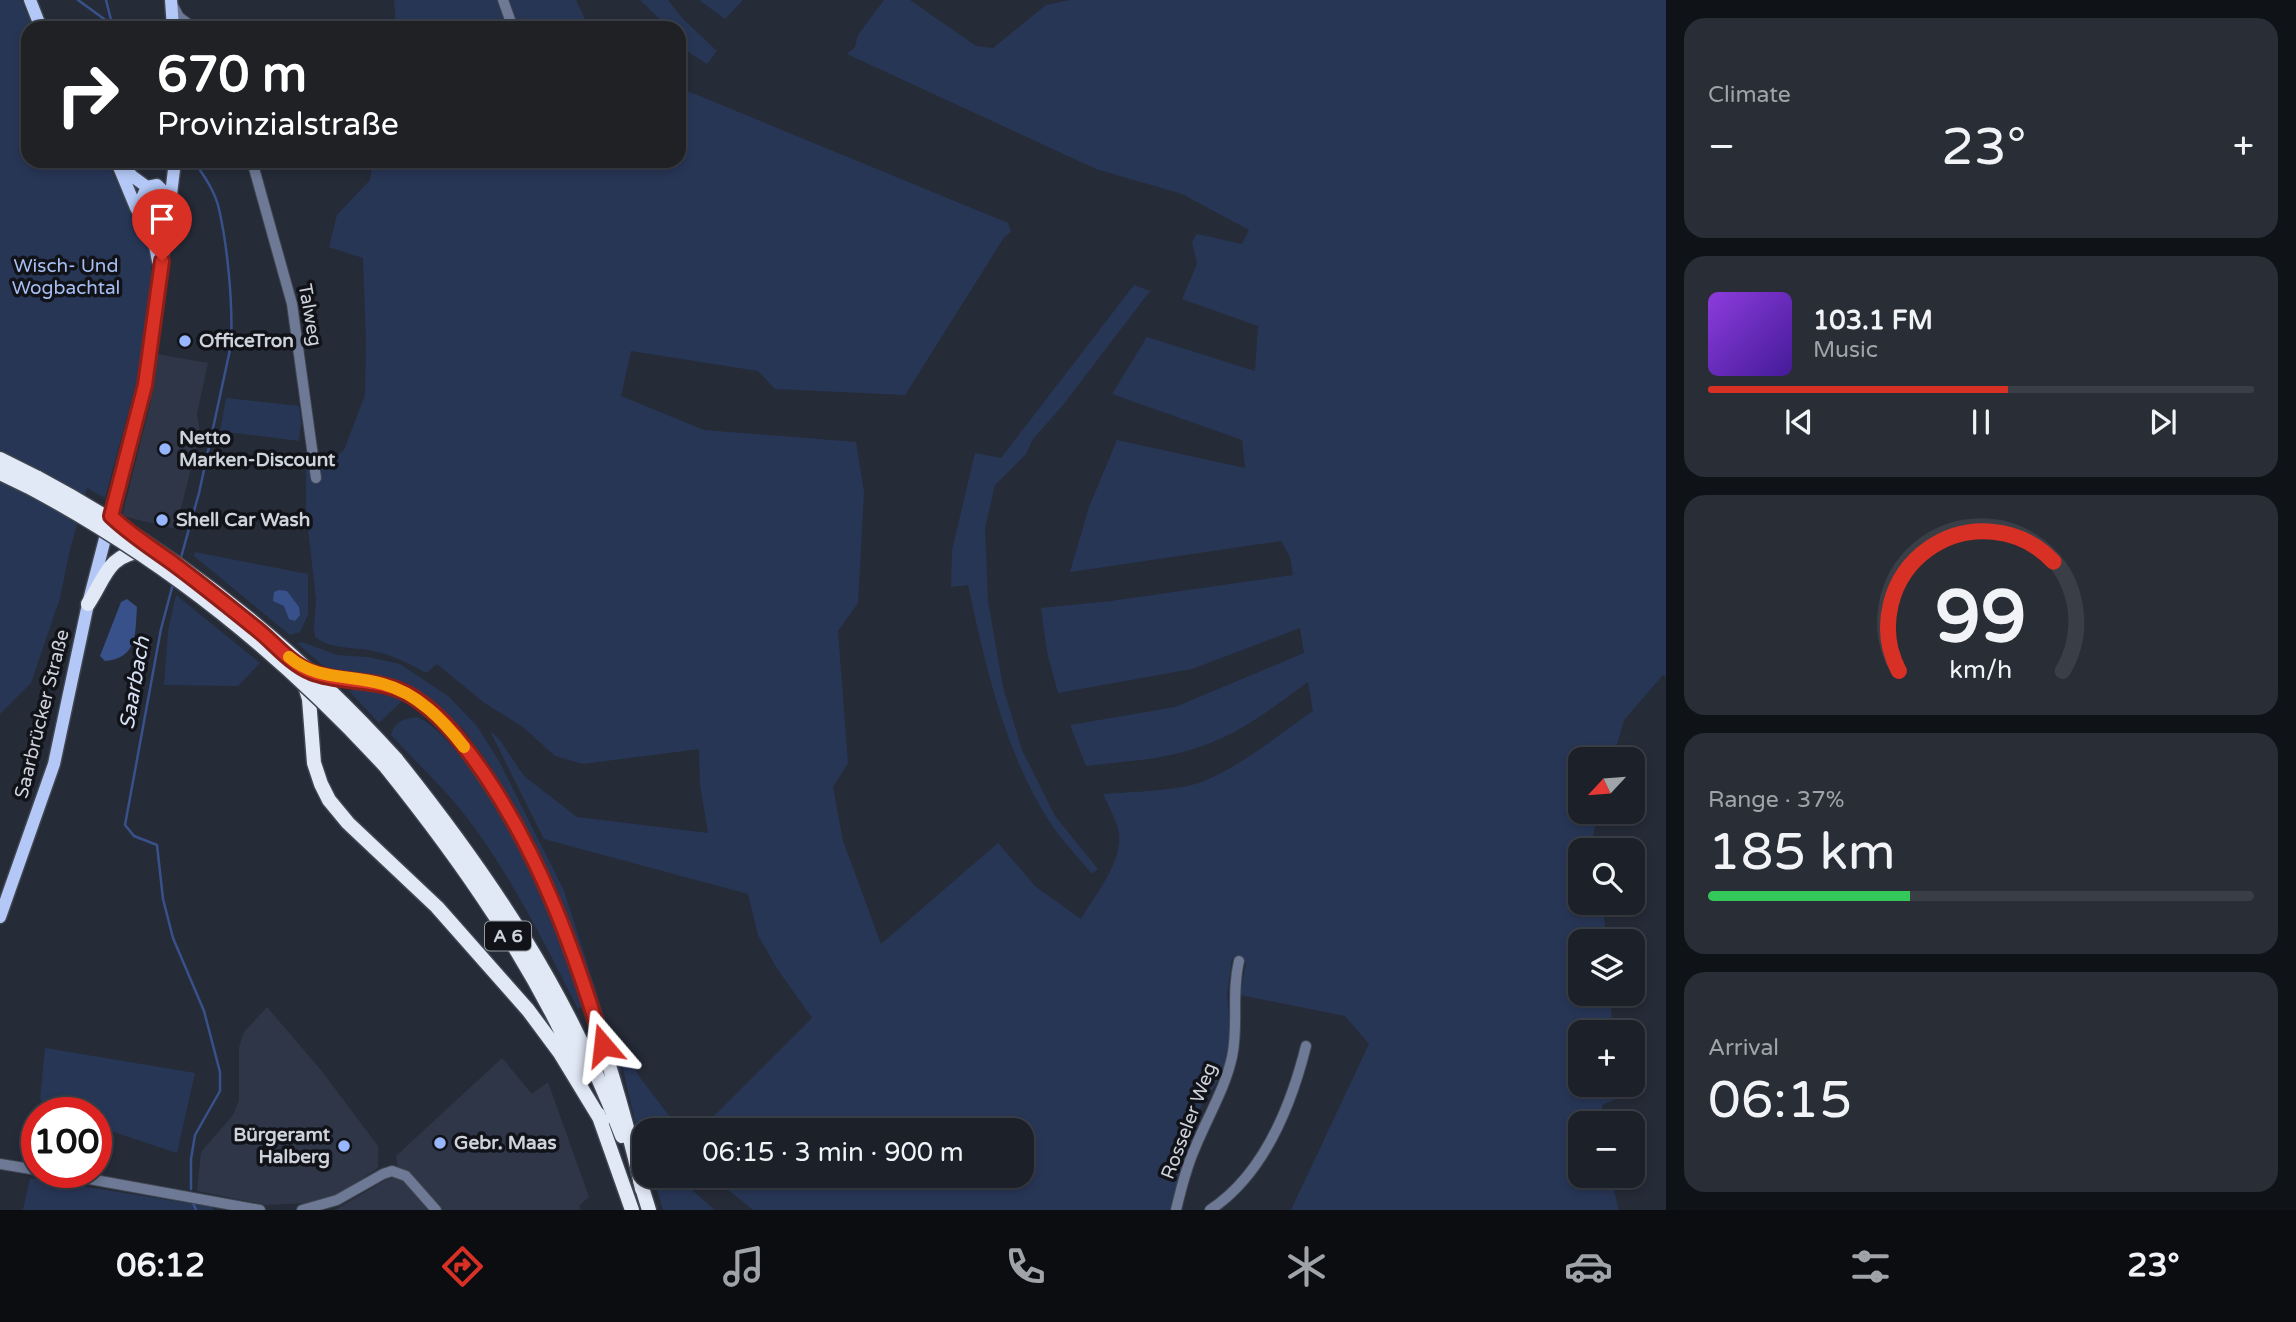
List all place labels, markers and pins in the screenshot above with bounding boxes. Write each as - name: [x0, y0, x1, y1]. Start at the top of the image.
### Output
- pin: [132, 189, 192, 261]
- place label: OfficeTron: [199, 330, 294, 352]
- marker: OfficeTron: [177, 333, 193, 349]
- place label: Netto Marken-Discount: [179, 427, 336, 471]
- marker: Netto Marken-Discount: [157, 441, 173, 457]
- place label: Shell Car Wash: [176, 509, 310, 531]
- marker: Shell Car Wash: [154, 512, 170, 528]
- place label: Bürgeramt Halberg: [233, 1124, 331, 1169]
- place label: Gebr. Maas: [454, 1132, 557, 1154]
- marker: Gebr. Maas: [432, 1135, 448, 1151]
- marker: Bürgeramt Halberg: [336, 1138, 352, 1154]

